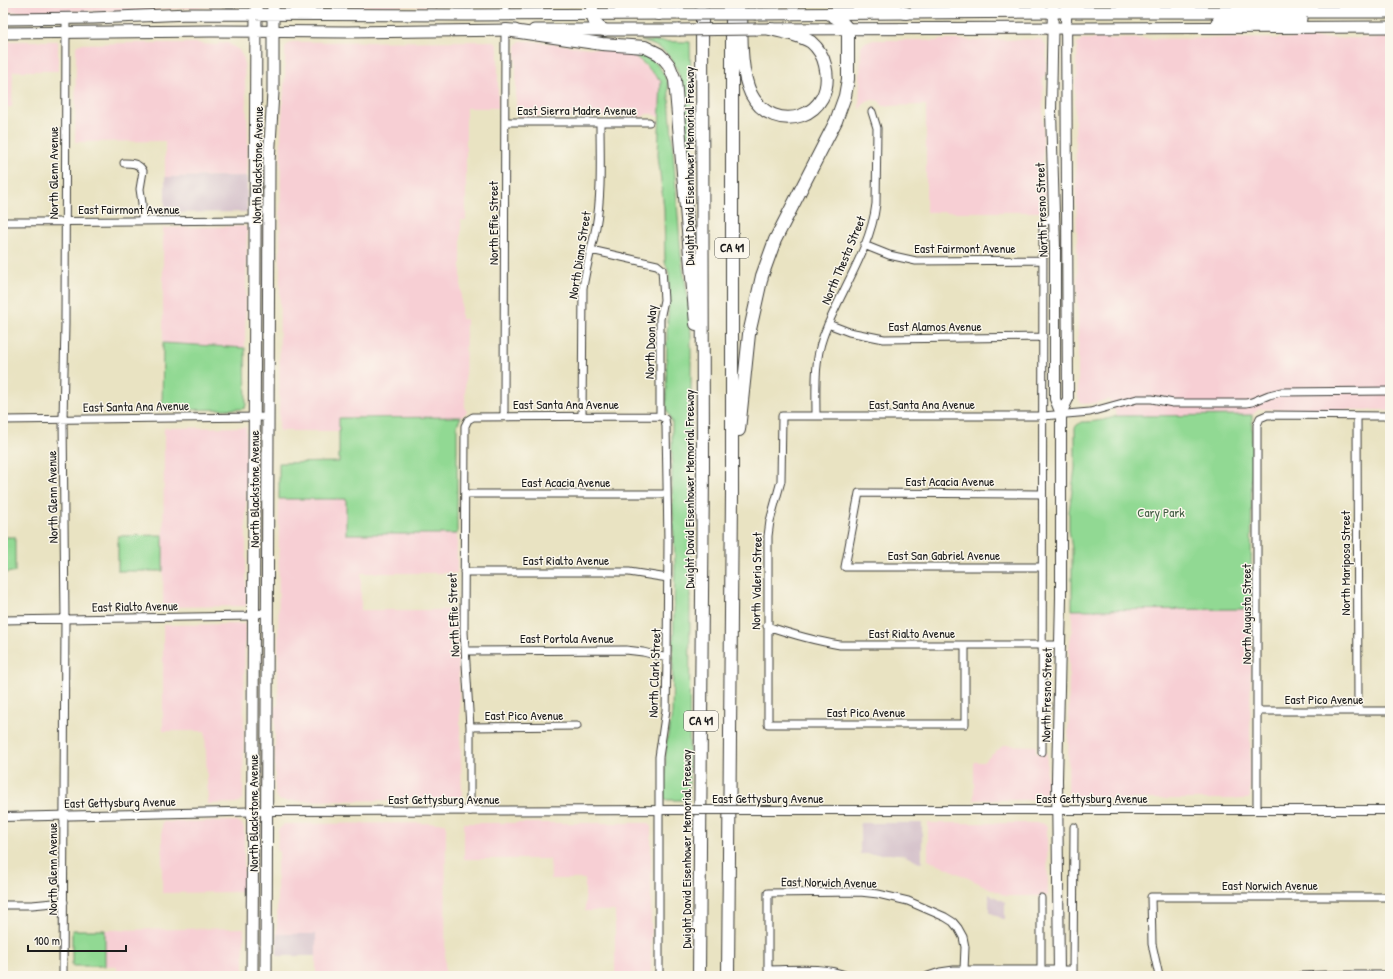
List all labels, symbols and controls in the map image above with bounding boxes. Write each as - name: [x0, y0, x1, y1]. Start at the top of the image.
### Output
- street label: Dwight David Eisenhower Memorial Freeway: [680, 66, 698, 266]
- street label: East Sierra Madre Avenue: [517, 101, 637, 119]
- street label: North Blackstone Avenue: [247, 106, 267, 224]
- street label: North Glenn Avenue: [44, 127, 62, 219]
- street label: North Fresno Street: [1030, 162, 1052, 258]
- street label: North Effie Street: [484, 180, 502, 265]
- street label: East Fairmont Avenue: [78, 200, 180, 218]
- street label: North Diana Street: [563, 209, 595, 300]
- street label: North Thesta Street: [816, 212, 870, 307]
- road number: CA 41: [715, 238, 749, 258]
- street label: East Fairmont Avenue: [914, 239, 1016, 257]
- street label: North Doon Way: [640, 304, 660, 379]
- street label: East Alamos Avenue: [888, 317, 982, 335]
- street label: Dwight David Eisenhower Memorial Freeway: [680, 389, 698, 589]
- street label: East Santa Ana Avenue: [513, 395, 619, 413]
- street label: East Santa Ana Avenue: [869, 395, 975, 413]
- street label: East Santa Ana Avenue: [83, 396, 189, 416]
- street label: North Blackstone Avenue: [245, 430, 263, 548]
- street label: North Glenn Avenue: [42, 451, 62, 543]
- street label: East Acacia Avenue: [906, 472, 994, 490]
- street label: East Acacia Avenue: [522, 473, 610, 491]
- park label: Cary Park: [1137, 503, 1185, 521]
- street label: North Mariposa Street: [1336, 510, 1354, 616]
- street label: North Valeria Street: [746, 532, 766, 630]
- street label: East San Gabriel Avenue: [888, 546, 1000, 564]
- street label: East Rialto Avenue: [523, 551, 609, 569]
- street label: North Augusta Street: [1237, 563, 1255, 664]
- street label: North Effie Street: [443, 572, 463, 657]
- street label: East Rialto Avenue: [92, 596, 178, 616]
- street label: East Rialto Avenue: [869, 624, 955, 642]
- street label: North Clark Street: [643, 627, 665, 718]
- street label: East Portola Avenue: [520, 629, 614, 647]
- street label: North Fresno Street: [1036, 647, 1056, 742]
- street label: East Pico Avenue: [1285, 690, 1363, 708]
- street label: East Pico Avenue: [827, 703, 905, 721]
- street label: East Pico Avenue: [485, 706, 563, 724]
- road number: CA 41: [684, 711, 718, 731]
- street label: Dwight David Eisenhower Memorial Freeway: [677, 749, 695, 949]
- street label: North Blackstone Avenue: [244, 754, 262, 872]
- street label: East Gettysburg Avenue: [712, 789, 824, 807]
- street label: East Gettysburg Avenue: [1036, 789, 1148, 807]
- street label: East Gettysburg Avenue: [388, 790, 500, 808]
- street label: East Gettysburg Avenue: [64, 792, 176, 812]
- street label: North Glenn Avenue: [43, 823, 61, 915]
- street label: East Norwich Avenue: [781, 872, 877, 892]
- street label: East Norwich Avenue: [1222, 876, 1318, 894]
- scale bar: [28, 927, 126, 953]
- text: 100 m: [34, 932, 60, 949]

